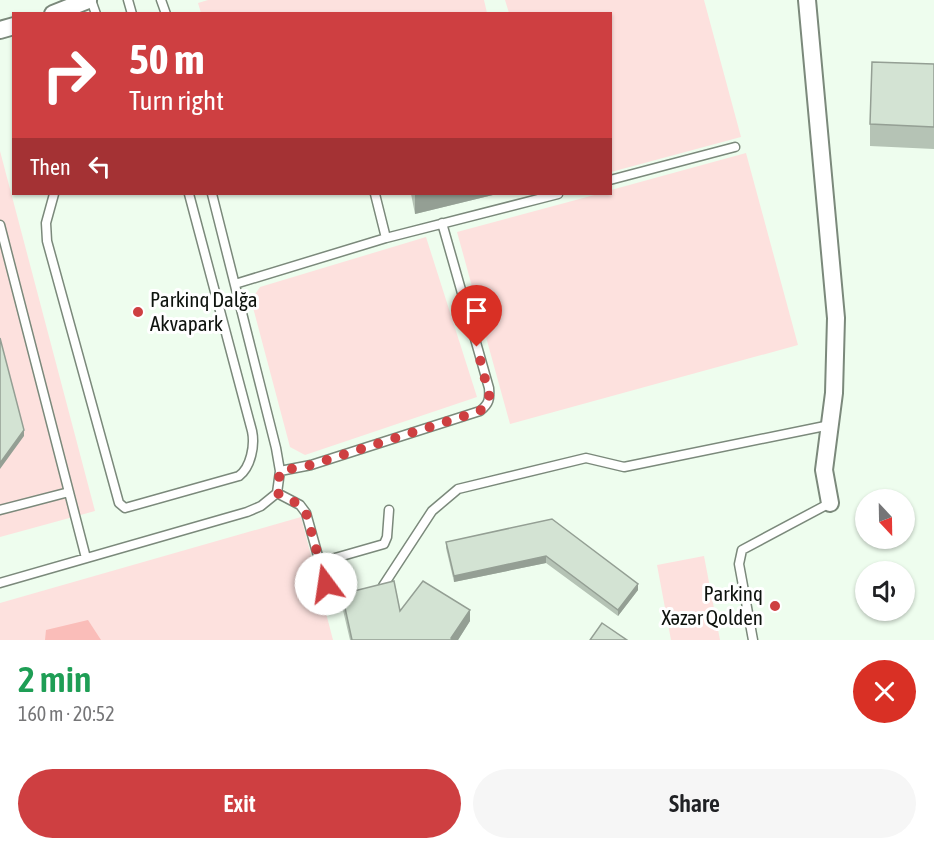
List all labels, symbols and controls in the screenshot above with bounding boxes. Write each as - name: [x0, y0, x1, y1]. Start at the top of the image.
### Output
- text: 50 m: [129, 35, 204, 83]
- icon: right: [30, 36, 108, 114]
- text: Turn right: [129, 85, 224, 116]
- icon: left: [83, 150, 116, 183]
- text: Then: [30, 154, 71, 180]
- pin: [451, 285, 502, 347]
- place label: Parkinq Dalğa Akvapark: [150, 287, 257, 335]
- icon: arrive: [460, 294, 493, 327]
- marker: Parkinq Dalğa Akvapark: [131, 305, 145, 319]
- north arrow: [855, 489, 915, 549]
- map controls: [855, 489, 915, 621]
- position arrow: [294, 552, 358, 616]
- button: sound: [855, 561, 915, 621]
- place label: Parkinq Xəzər Qolden: [661, 581, 763, 629]
- marker: Parkinq Xəzər Qolden: [768, 599, 782, 613]
- text: 2 min: [18, 658, 92, 700]
- button: close: [853, 660, 916, 723]
- text: 160 m · 20:52: [18, 702, 115, 725]
- button: Exit: [18, 769, 461, 838]
- button: Share: [473, 769, 916, 838]

